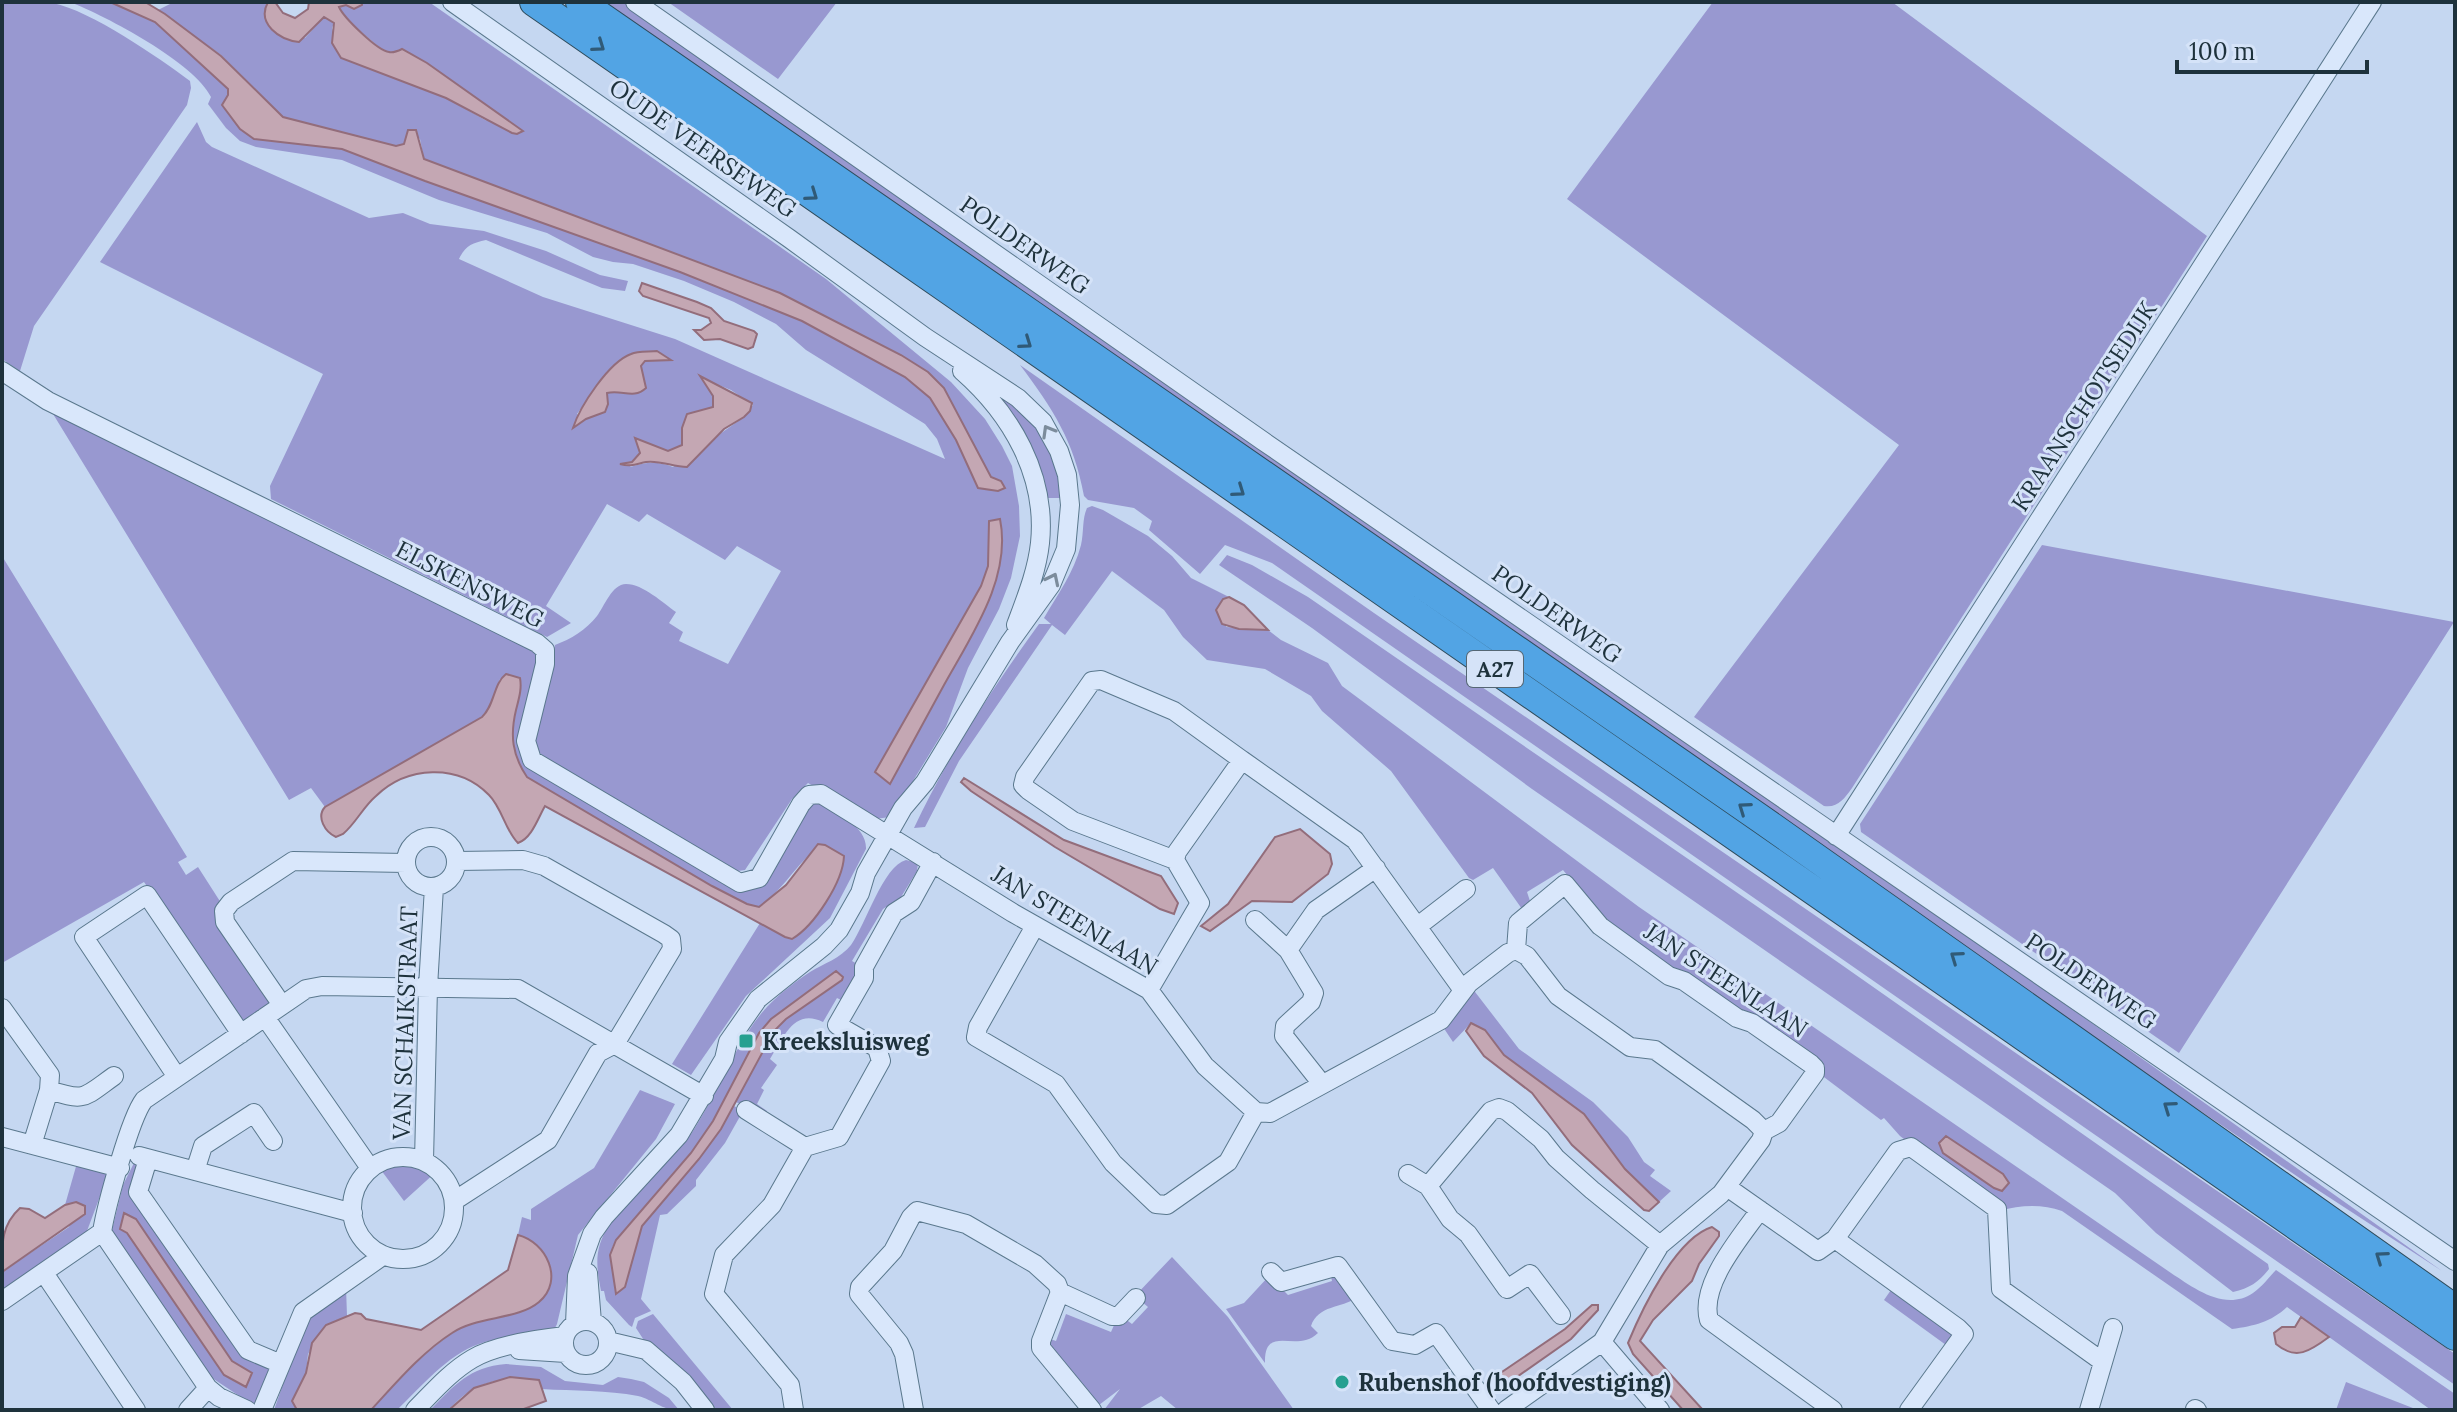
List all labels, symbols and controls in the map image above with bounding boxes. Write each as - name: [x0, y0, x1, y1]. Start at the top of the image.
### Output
- scale bar: [2177, 24, 2367, 74]
- one-way arrow: [590, 36, 604, 51]
- text: 100 m: [2189, 36, 2255, 67]
- street label: OUDE VEERSEWEG: [603, 72, 803, 224]
- one-way arrow: [804, 185, 818, 200]
- street label: POLDERWEG: [954, 189, 1096, 301]
- street label: KRAANSCHOTSEDIJK: [2004, 294, 2164, 517]
- one-way arrow: [1017, 333, 1031, 348]
- one-way arrow: [1042, 425, 1058, 440]
- one-way arrow: [1231, 481, 1245, 496]
- street label: ELSKENSWEG: [390, 533, 550, 635]
- street label: POLDERWEG: [1486, 558, 1628, 670]
- one-way arrow: [1043, 572, 1059, 587]
- road number: A27: [1467, 651, 1523, 687]
- one-way arrow: [1738, 803, 1752, 818]
- street label: JAN STEENLAAN: [985, 858, 1164, 982]
- street label: VAN SCHAIKSTRAAT: [385, 906, 425, 1141]
- street label: JAN STEENLAAN: [1638, 915, 1814, 1044]
- street label: POLDERWEG: [2019, 926, 2163, 1036]
- one-way arrow: [1951, 952, 1965, 967]
- place label: Kreeksluisweg: [762, 1026, 931, 1057]
- marker: Kreeksluisweg: [737, 1032, 755, 1050]
- one-way arrow: [2163, 1102, 2177, 1117]
- one-way arrow: [2376, 1252, 2390, 1267]
- place label: Rubenshof (hoofdvestiging): [1358, 1367, 1671, 1398]
- marker: Rubenshof (hoofdvestiging): [1333, 1373, 1351, 1391]

